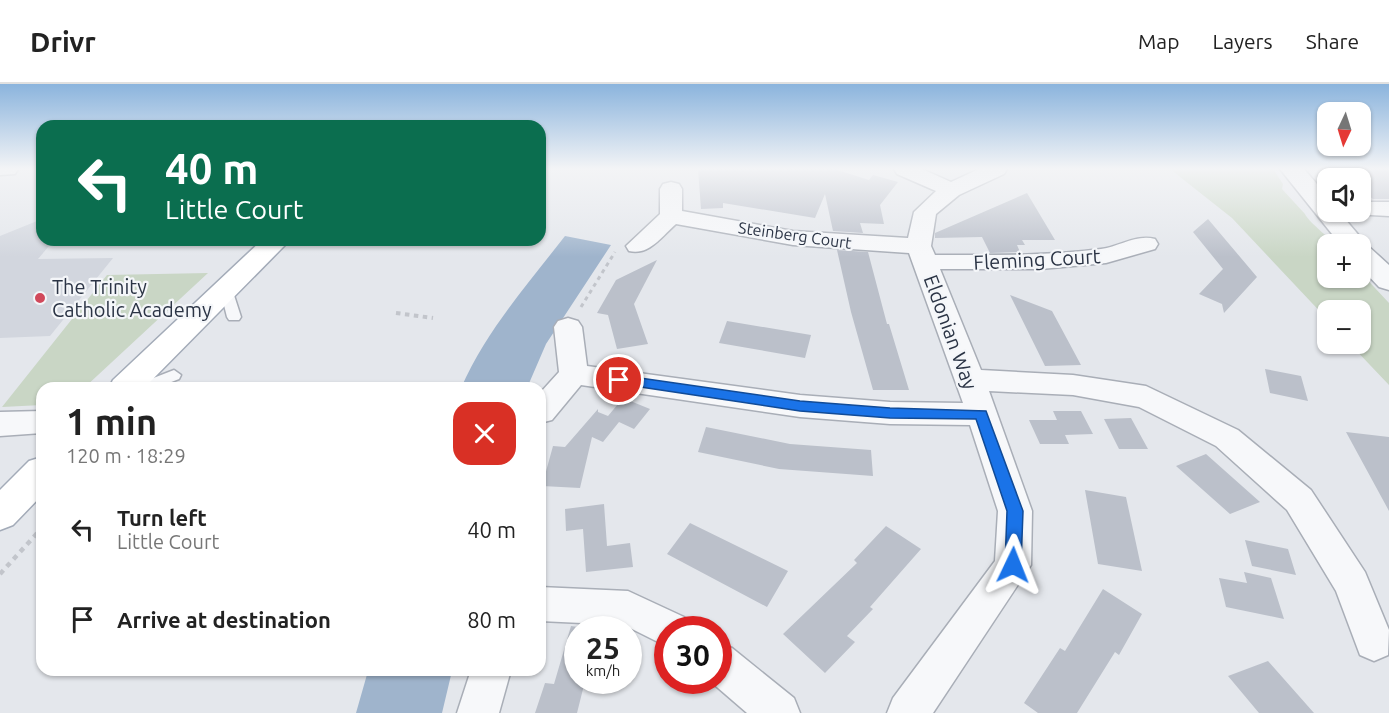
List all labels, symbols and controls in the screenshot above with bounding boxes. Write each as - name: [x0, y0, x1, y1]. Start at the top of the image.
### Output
- text: Drivr: [30, 26, 96, 57]
- text: Map: [1138, 29, 1179, 53]
- text: Layers: [1212, 29, 1273, 53]
- text: Share: [1306, 29, 1359, 53]
- north arrow: [1317, 102, 1371, 156]
- map controls: [1317, 102, 1371, 354]
- icon: left: [66, 144, 144, 222]
- text: 40 m: [165, 145, 259, 192]
- button: sound: [1317, 168, 1371, 222]
- text: Little Court: [165, 194, 303, 224]
- street label: Steinberg Court: [737, 218, 854, 252]
- button: +: [1317, 234, 1371, 288]
- street label: Fleming Court: [973, 244, 1101, 274]
- street label: Eldonian Way: [920, 271, 983, 393]
- place label: The Trinity Catholic Academy: [52, 275, 212, 321]
- marker: The Trinity Catholic Academy: [33, 291, 47, 305]
- button: −: [1317, 300, 1371, 354]
- pin: [593, 354, 644, 405]
- icon: arrive: [602, 363, 635, 396]
- text: 1 min: [66, 401, 157, 442]
- button: close: [453, 402, 516, 465]
- text: 120 m · 18:29: [66, 444, 186, 467]
- text: Turn left: [117, 505, 207, 530]
- icon: left: [66, 513, 99, 546]
- text: 40 m: [467, 517, 516, 542]
- text: Little Court: [117, 530, 219, 553]
- position arrow: [981, 533, 1045, 597]
- icon: arrive: [66, 603, 99, 636]
- text: Arrive at destination: [117, 607, 331, 632]
- text: 80 m: [467, 607, 516, 632]
- speed limit sign: 30: [654, 616, 732, 694]
- text: 25: [586, 631, 620, 665]
- text: km/h: [586, 662, 620, 679]

